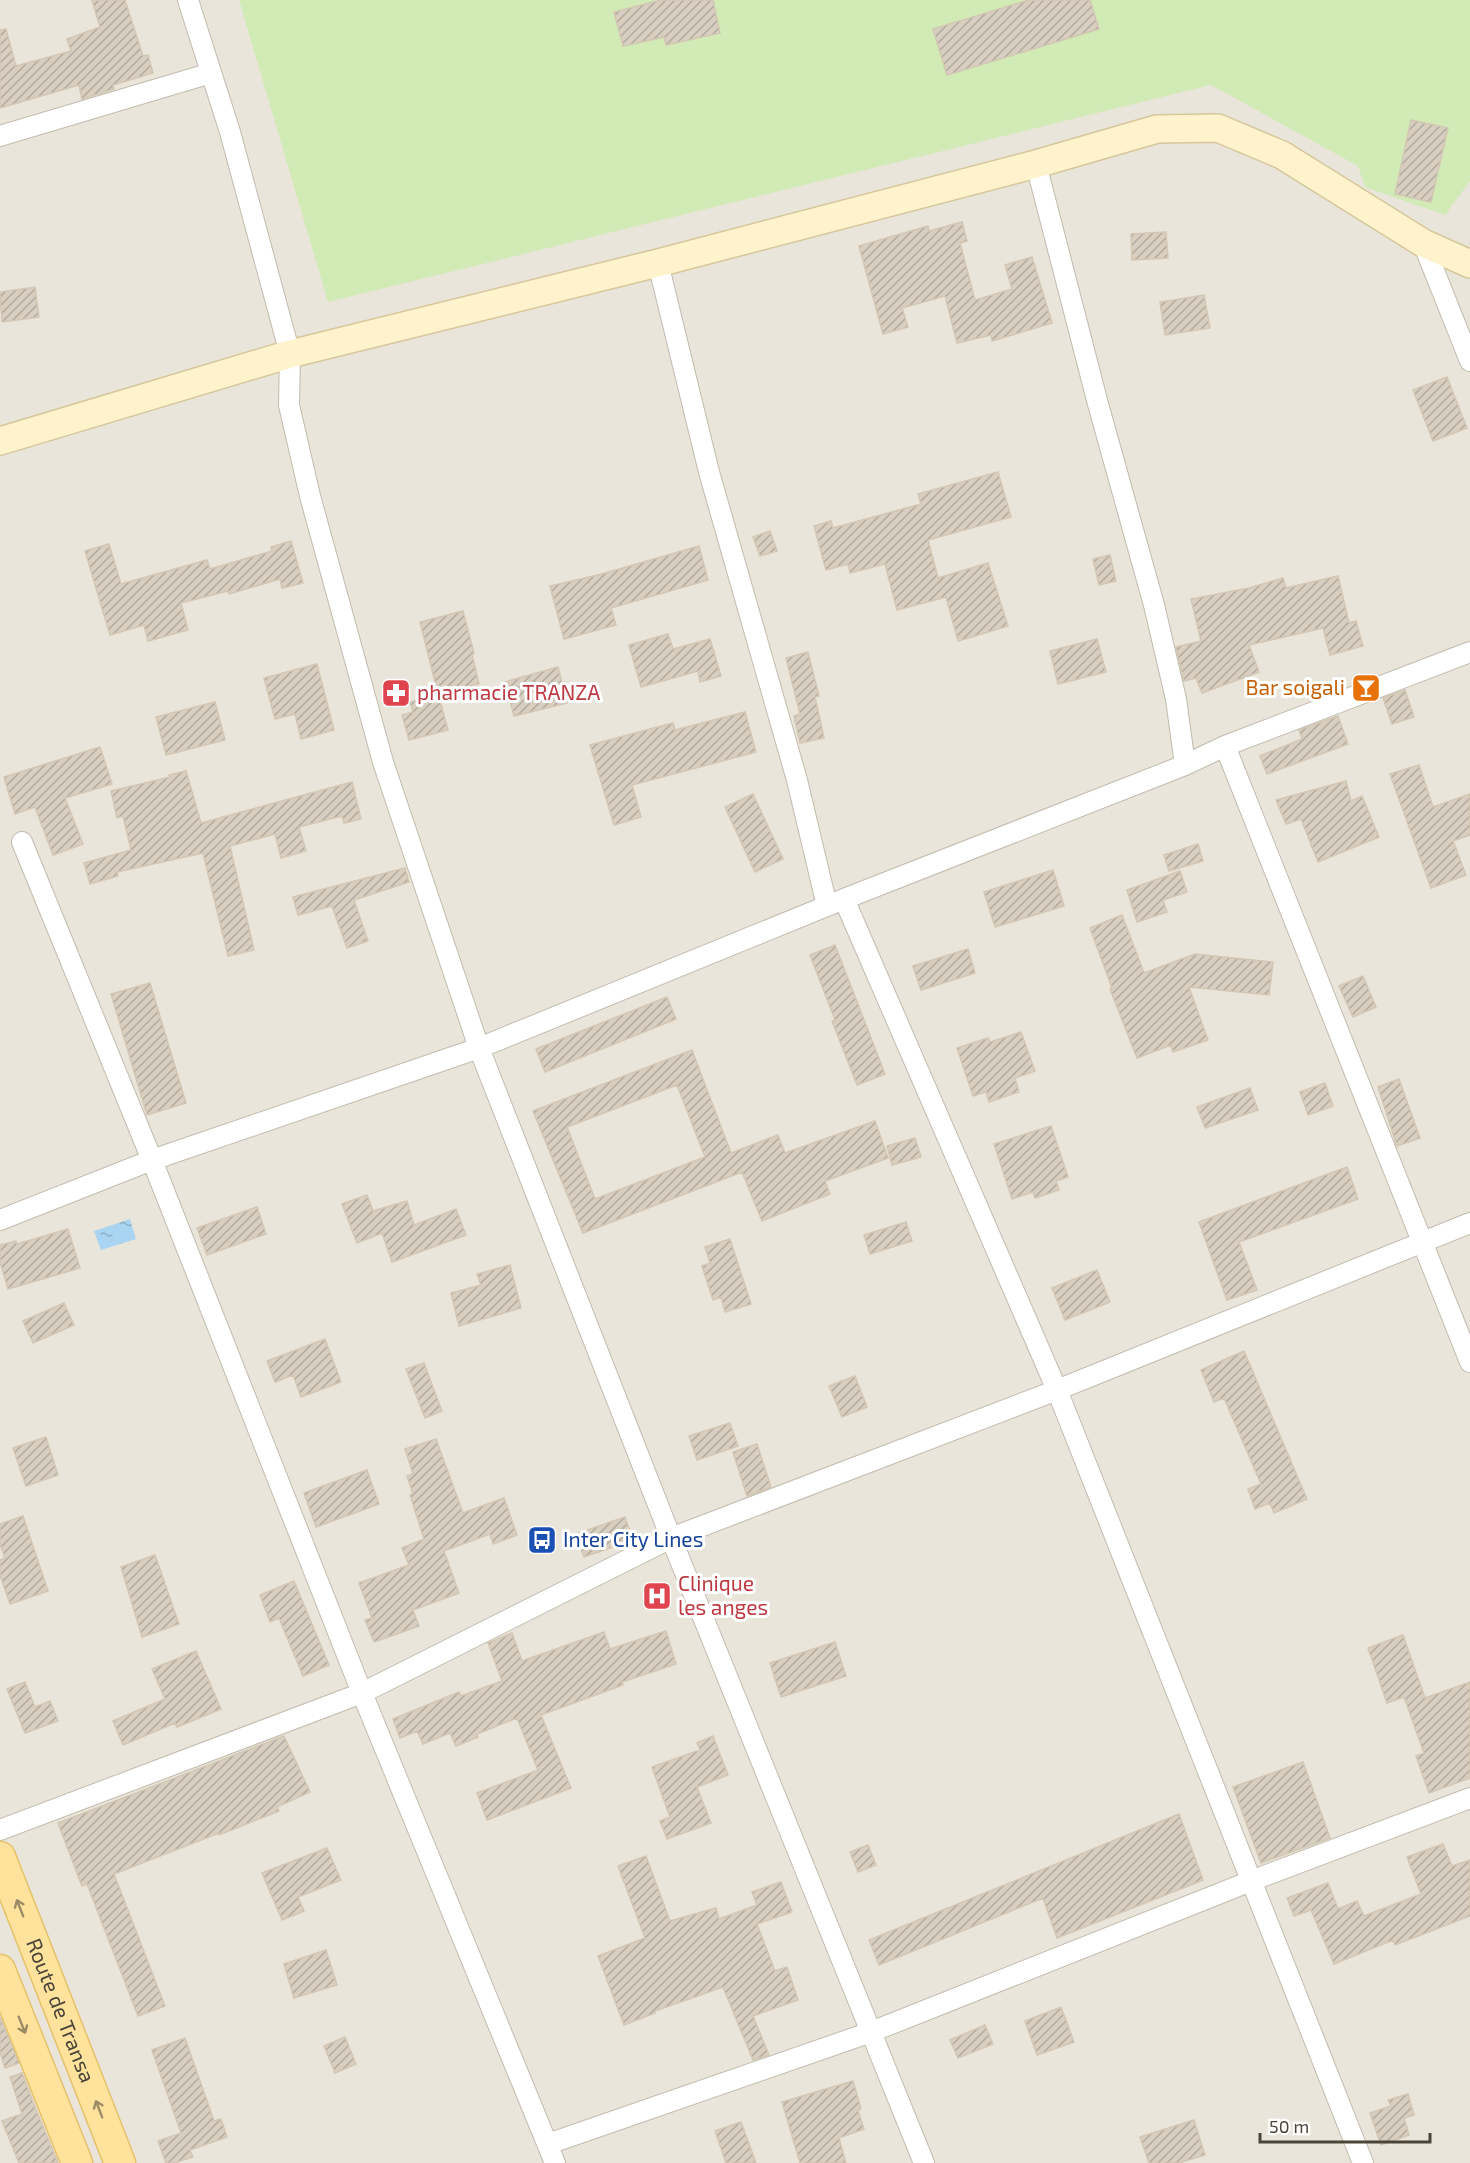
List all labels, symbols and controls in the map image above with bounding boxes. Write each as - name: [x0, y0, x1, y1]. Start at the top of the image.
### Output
- bar icon: Bar soigali: [1350, 672, 1382, 704]
- place label: Bar soigali: [1245, 674, 1345, 699]
- pharmacy icon: pharmacie TRANZA: [380, 677, 412, 709]
- place label: pharmacie TRANZA: [417, 679, 600, 704]
- bus stop icon: Inter City Lines: [526, 1524, 558, 1556]
- place label: Inter City Lines: [563, 1526, 703, 1551]
- place label: Clinique les anges: [678, 1570, 768, 1619]
- hospital icon: Clinique les anges: [641, 1580, 673, 1612]
- one-way arrow: [14, 1899, 25, 1917]
- street label: Route de Transa: [22, 1934, 101, 2086]
- one-way arrow: [17, 2015, 28, 2033]
- one-way arrow: [93, 2100, 104, 2118]
- scale bar: [1260, 2106, 1430, 2144]
- text: 50 m: [1269, 2115, 1309, 2137]

